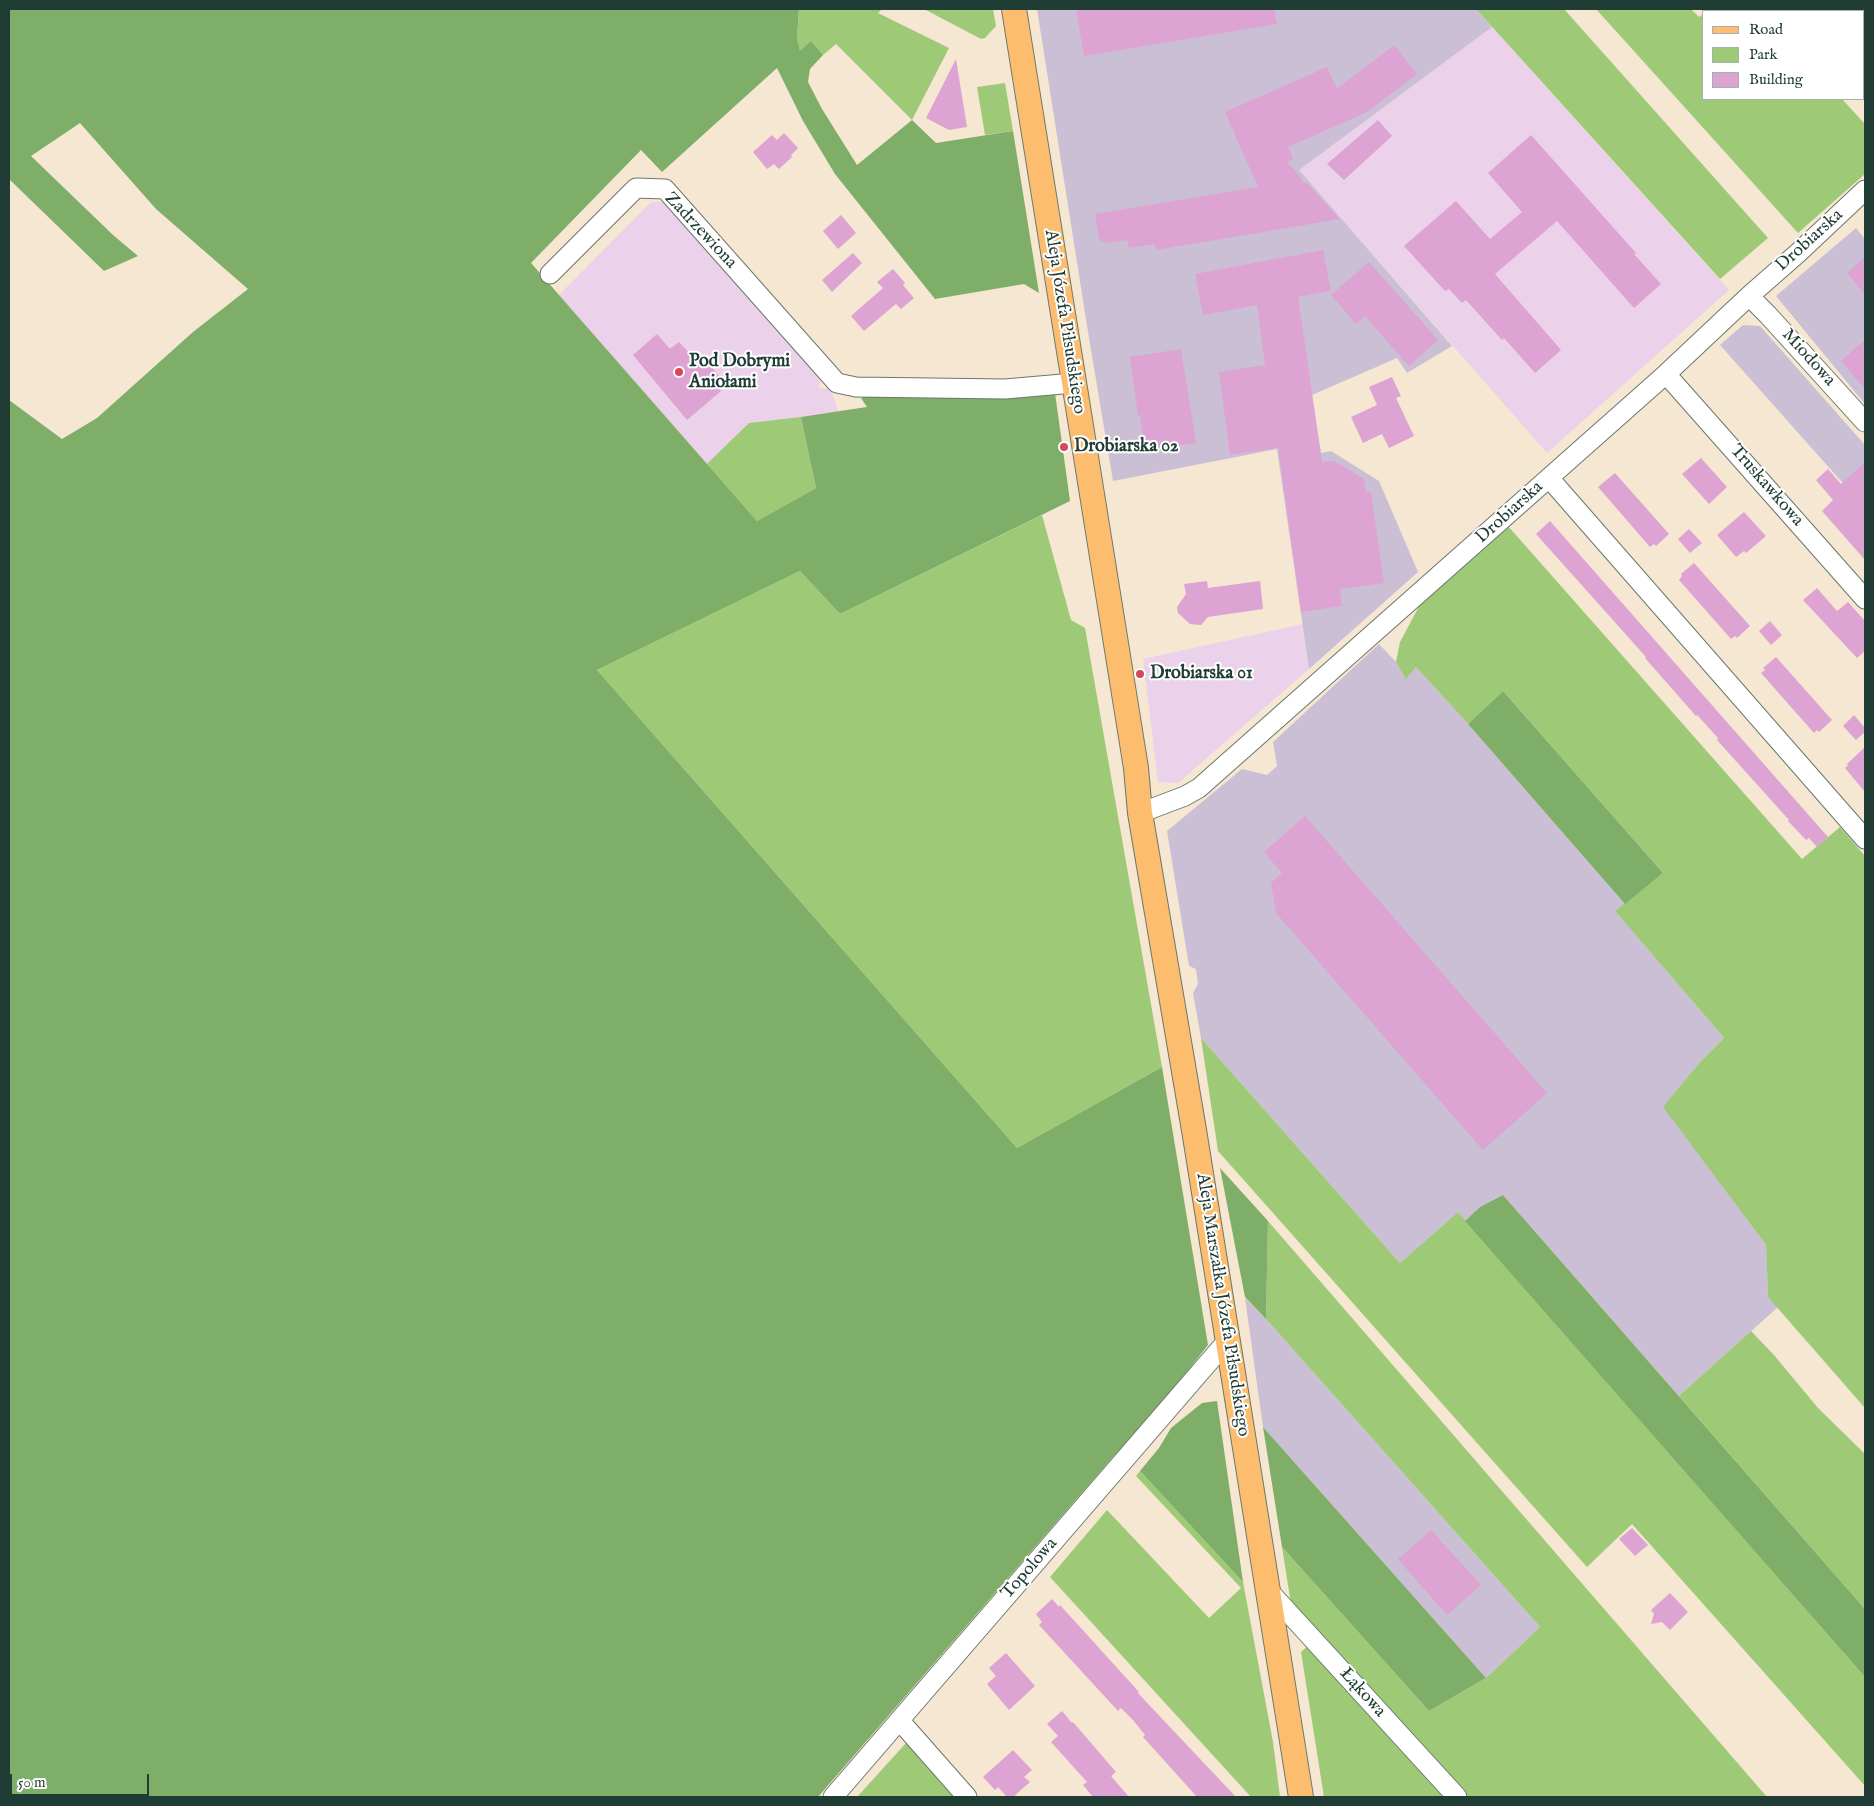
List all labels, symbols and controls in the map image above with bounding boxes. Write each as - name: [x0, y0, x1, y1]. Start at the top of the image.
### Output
- legend: [1702, 10, 1864, 100]
- text: Road: [1749, 20, 1783, 39]
- text: Park: [1749, 45, 1778, 64]
- text: Building: [1749, 70, 1803, 89]
- street label: Zadrzewiona: [659, 188, 741, 274]
- street label: Drobiarska: [1772, 205, 1848, 277]
- street label: Aleja Józefa Piłsudskiego: [1039, 228, 1089, 416]
- street label: Miodowa: [1777, 325, 1839, 391]
- place label: Pod Dobrymi Aniołami: [689, 351, 790, 394]
- marker: Pod Dobrymi Aniołami: [673, 366, 685, 378]
- place label: Drobiarska 02: [1074, 436, 1178, 458]
- marker: Drobiarska 02: [1058, 441, 1070, 453]
- street label: Truskawkowa: [1725, 441, 1807, 531]
- street label: Drobiarska: [1472, 477, 1548, 549]
- place label: Drobiarska 01: [1150, 663, 1253, 685]
- marker: Drobiarska 01: [1134, 668, 1146, 680]
- street label: Aleja Marszałka Józefa Piłsudskiego: [1190, 1172, 1254, 1438]
- street label: Topolowa: [997, 1534, 1063, 1604]
- street label: Łąkowa: [1334, 1664, 1390, 1722]
- scale bar: [12, 1764, 151, 1796]
- text: 50 m: [18, 1773, 46, 1792]

